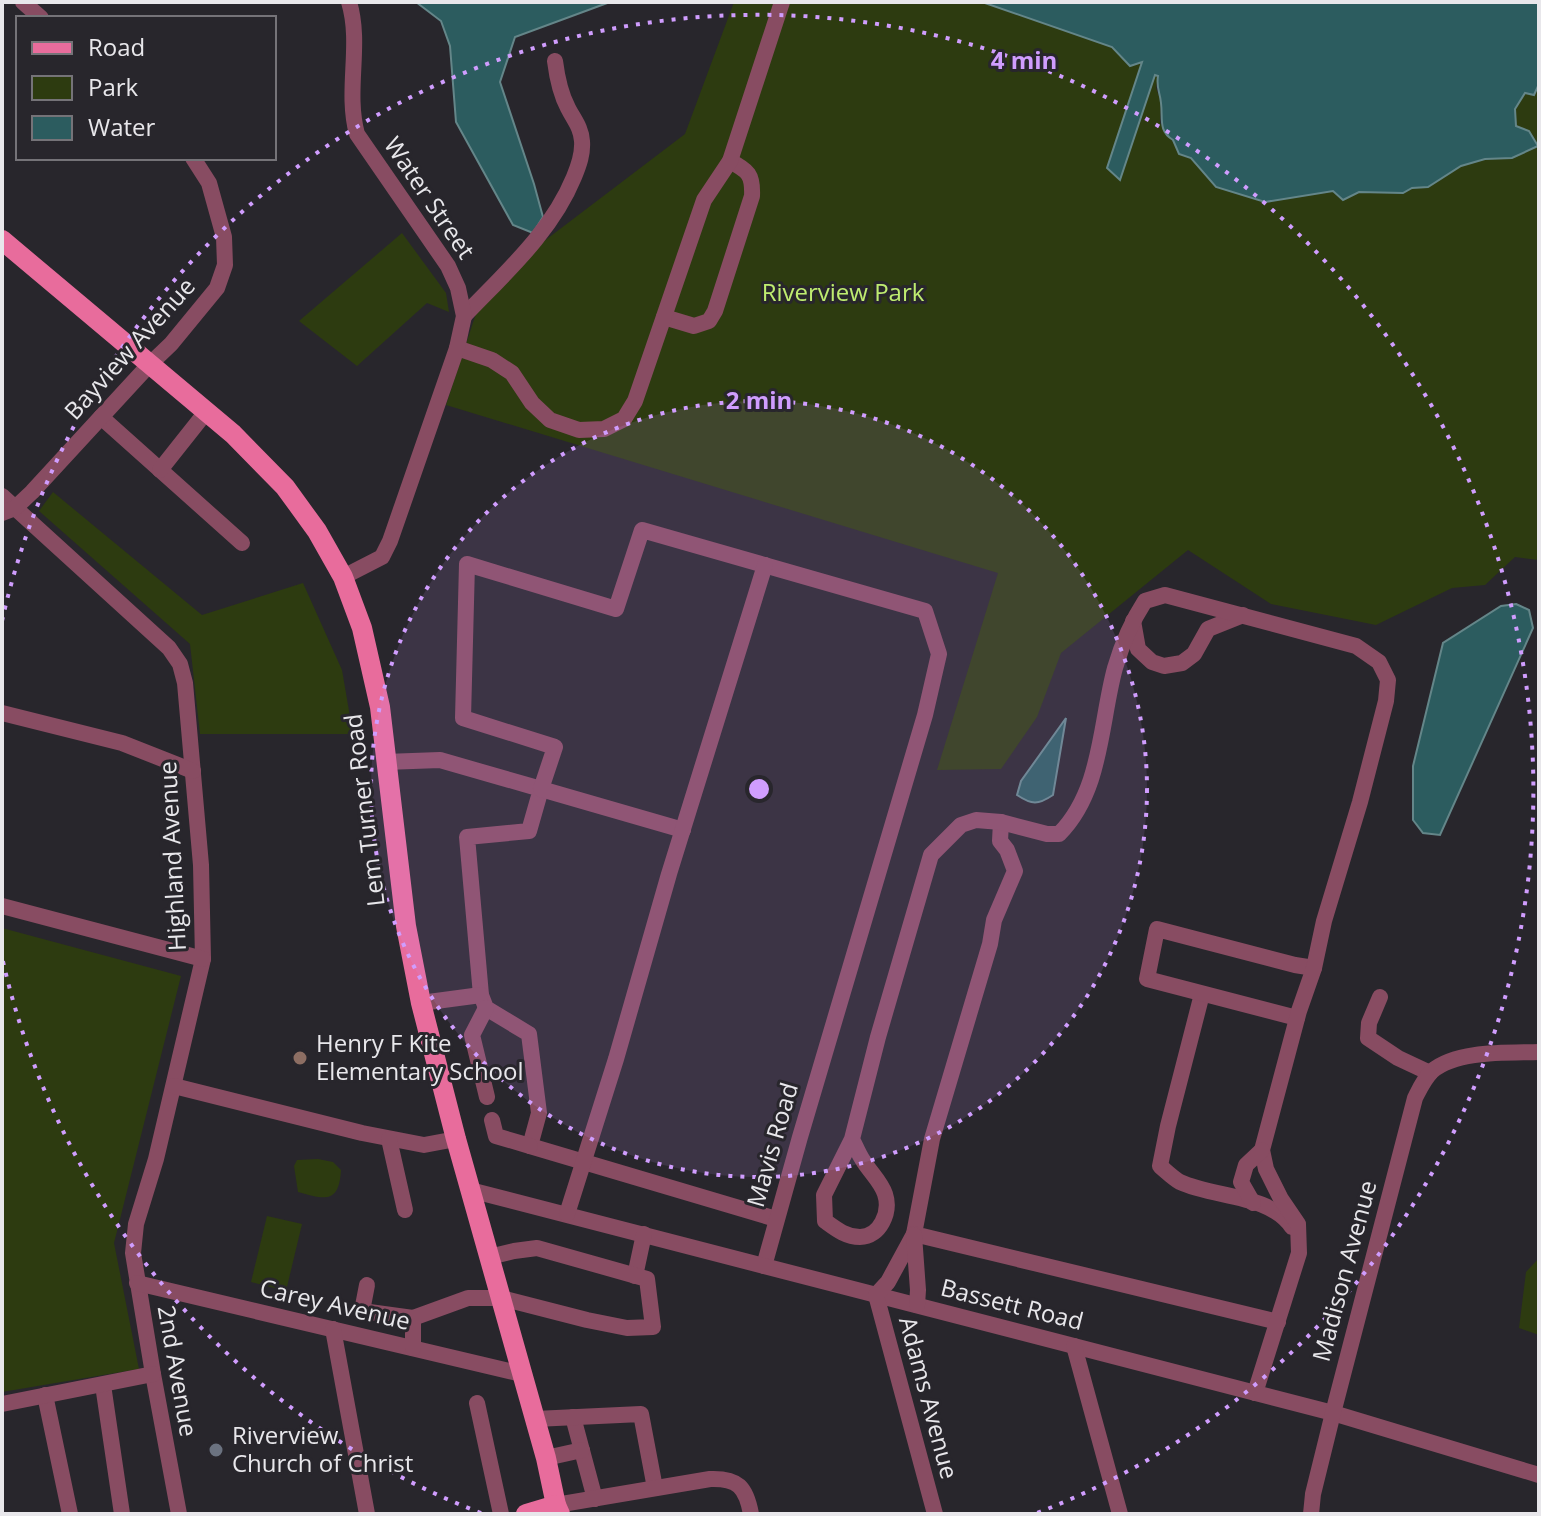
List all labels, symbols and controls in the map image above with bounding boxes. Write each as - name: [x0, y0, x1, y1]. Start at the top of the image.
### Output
- legend: [16, 16, 276, 160]
- text: Road: [88, 30, 145, 63]
- text: 4 min: [991, 43, 1057, 76]
- text: Park: [88, 70, 139, 103]
- text: Water: [88, 110, 156, 143]
- street label: Water Street: [377, 130, 483, 265]
- street label: Bayview Avenue: [56, 270, 202, 426]
- park label: Riverview Park: [762, 275, 925, 308]
- text: 2 min: [726, 383, 792, 416]
- street label: Lem Turner Road: [335, 712, 392, 908]
- street label: Highland Avenue: [150, 760, 193, 952]
- centre of rings: [745, 775, 773, 803]
- place label: Henry F Kite Elementary School: [316, 1026, 524, 1087]
- marker: Henry F Kite Elementary School: [291, 1049, 309, 1067]
- street label: Mavis Road: [738, 1079, 805, 1211]
- street label: Madison Avenue: [1304, 1176, 1384, 1365]
- street label: Carey Avenue: [257, 1270, 414, 1337]
- street label: Bassett Road: [938, 1270, 1087, 1337]
- street label: 2nd Avenue: [151, 1302, 206, 1439]
- street label: Adams Avenue: [892, 1313, 967, 1482]
- place label: Riverview Church of Christ: [232, 1418, 413, 1479]
- marker: Riverview Church of Christ: [207, 1441, 225, 1459]

